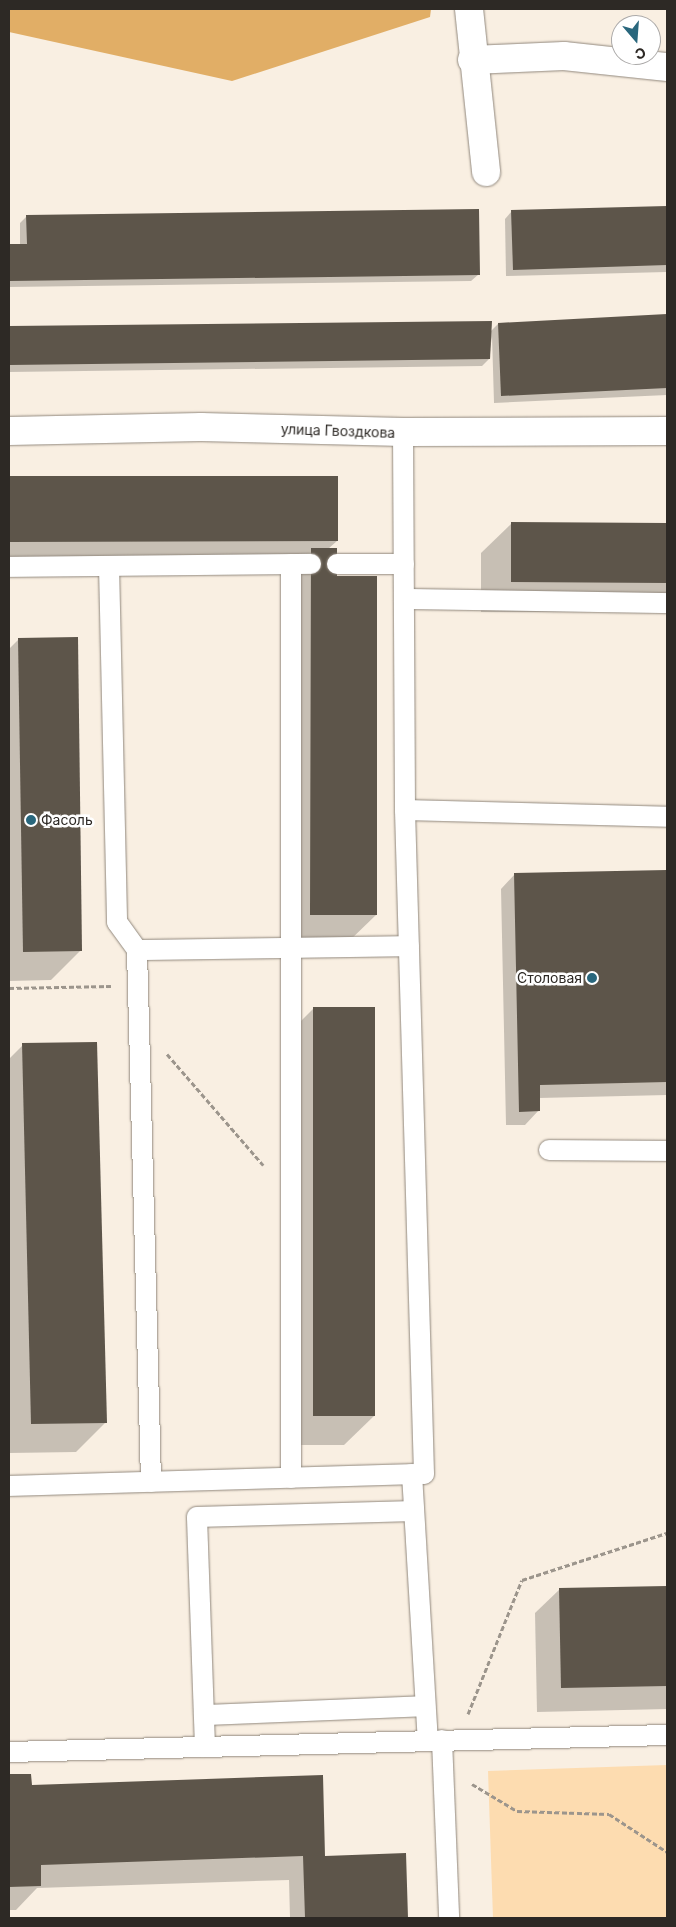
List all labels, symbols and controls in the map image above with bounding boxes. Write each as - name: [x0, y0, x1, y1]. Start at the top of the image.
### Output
- north arrow: [611, 15, 661, 65]
- text: С: [633, 44, 648, 63]
- street label: улица Гвоздкова: [281, 421, 395, 441]
- place label: Фасоль: [41, 812, 93, 828]
- marker: Фасоль: [25, 814, 37, 826]
- place label: Столовая: [517, 970, 582, 986]
- marker: Столовая: [586, 972, 598, 984]

